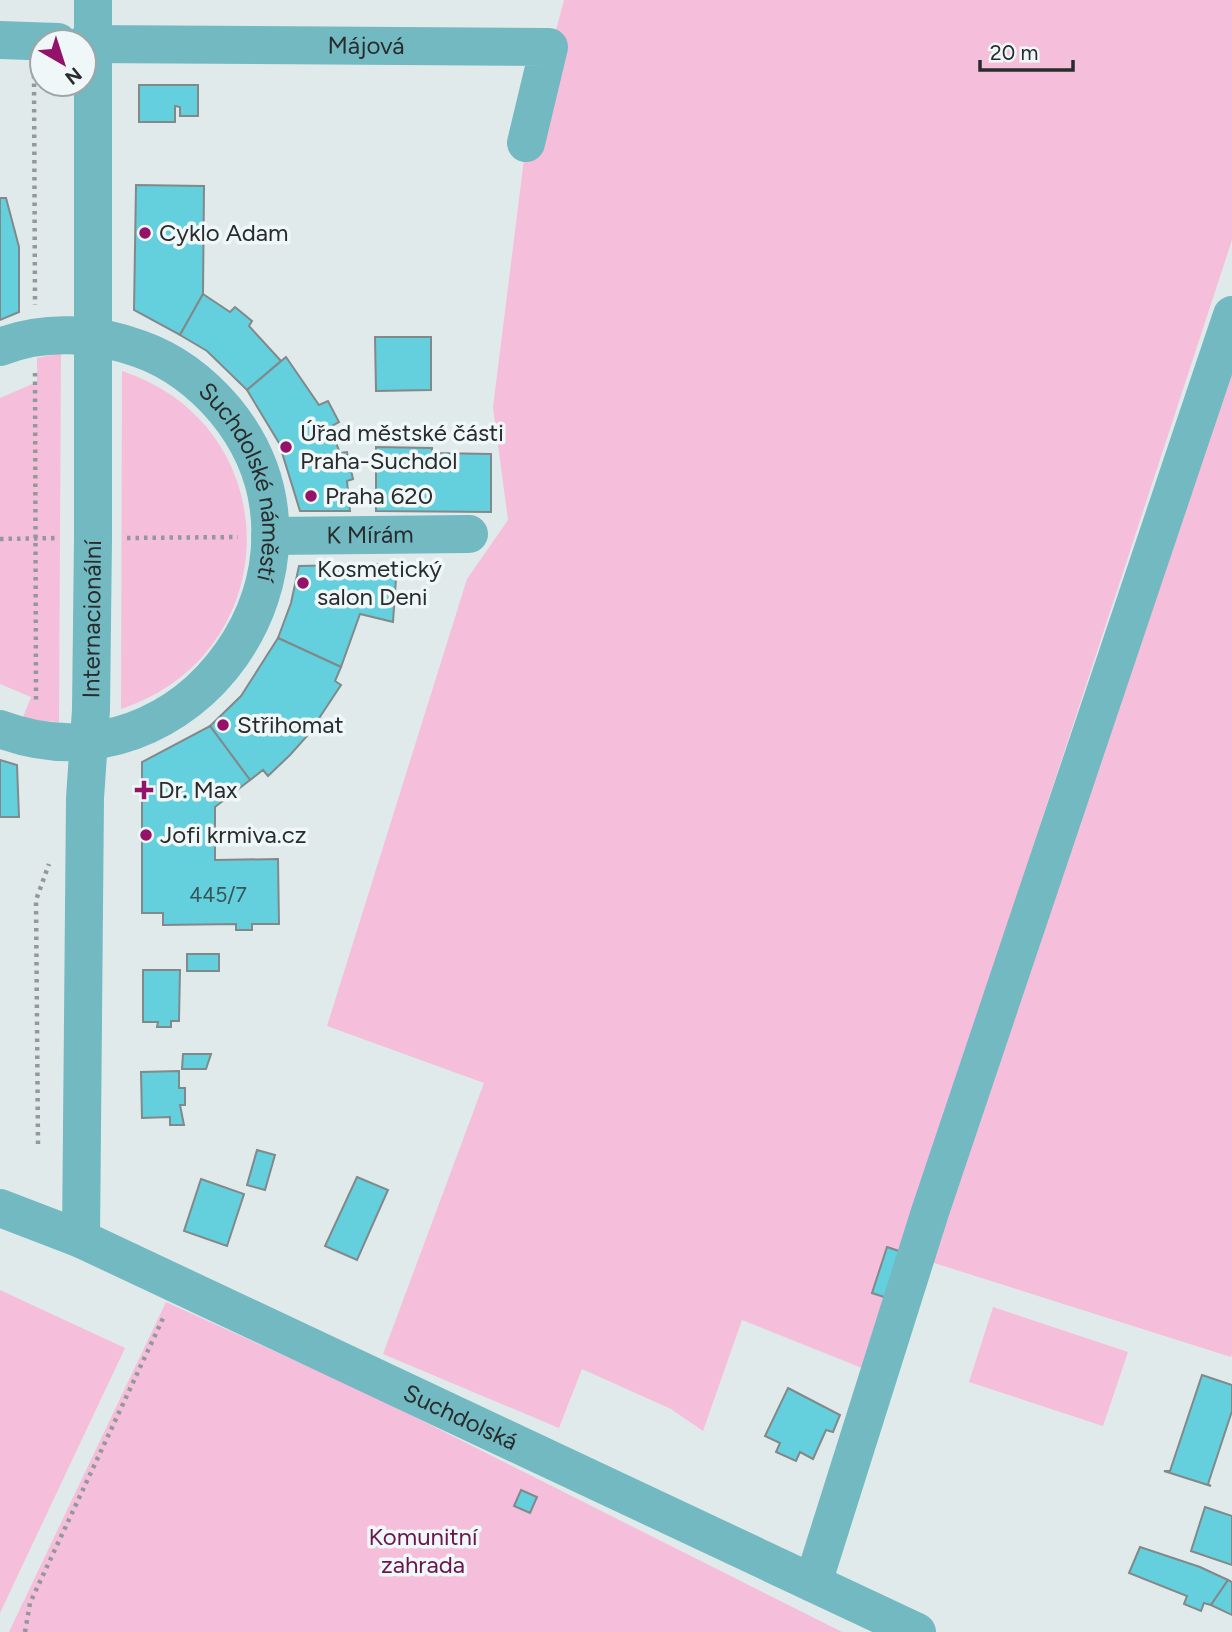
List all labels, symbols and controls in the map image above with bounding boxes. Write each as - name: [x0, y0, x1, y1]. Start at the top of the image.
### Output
- north arrow: [28, 28, 98, 98]
- scale bar: [980, 28, 1073, 72]
- street label: Májová: [327, 31, 405, 60]
- text: 20 m: [990, 40, 1038, 65]
- text: N: [60, 62, 86, 89]
- place label: Cyklo Adam: [159, 218, 289, 247]
- marker: Cyklo Adam: [137, 225, 153, 241]
- street label: Suchdolské náměstí: [193, 376, 285, 586]
- place label: Úřad městské části Praha-Suchdol: [300, 418, 504, 475]
- marker: Úřad městské části Praha-Suchdol: [278, 439, 294, 455]
- place label: Praha 620: [325, 481, 433, 510]
- marker: Praha 620: [303, 488, 319, 504]
- street label: K Mírám: [326, 520, 414, 549]
- street label: Internacionální: [76, 539, 107, 698]
- place label: Kosmetický salon Deni: [317, 554, 442, 611]
- marker: Kosmetický salon Deni: [295, 575, 311, 591]
- place label: Střihomat: [237, 710, 344, 739]
- marker: Střihomat: [215, 717, 231, 733]
- place label: Dr. Max: [158, 775, 238, 804]
- marker: Dr. Max: [136, 782, 152, 798]
- place label: Jofi krmiva.cz: [160, 820, 307, 849]
- marker: Jofi krmiva.cz: [138, 827, 154, 843]
- house number: 445/7: [189, 882, 247, 907]
- street label: Suchdolská: [399, 1378, 522, 1456]
- park label: Komunitní zahrada: [368, 1522, 479, 1579]

